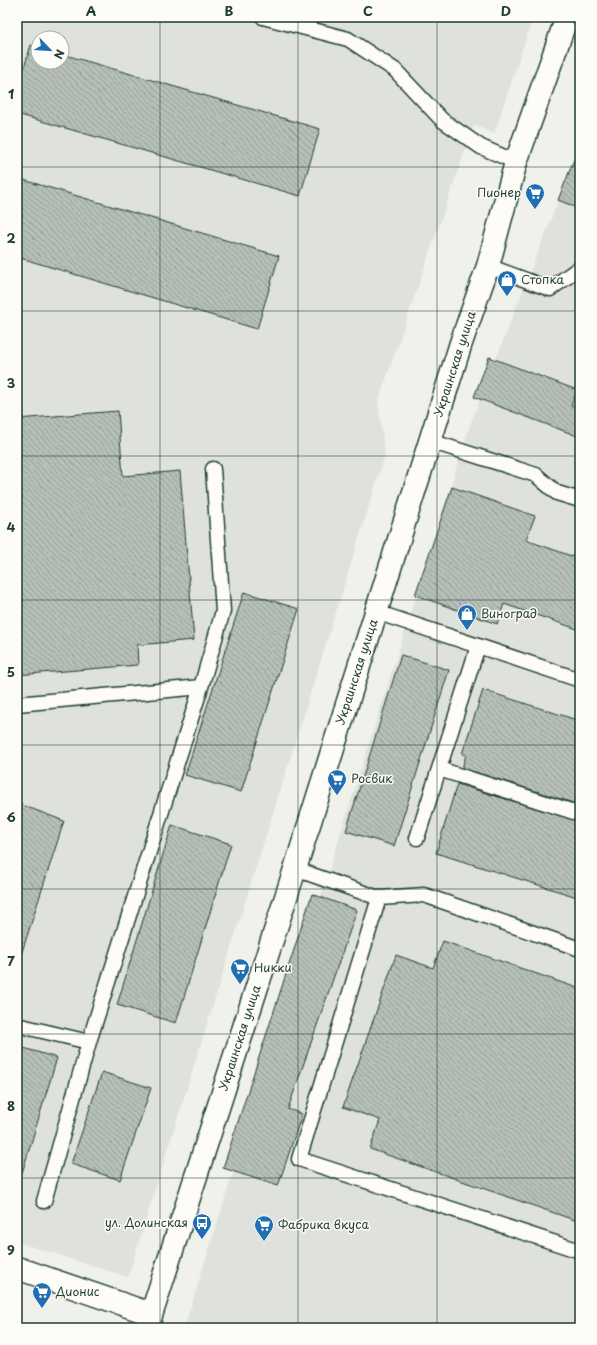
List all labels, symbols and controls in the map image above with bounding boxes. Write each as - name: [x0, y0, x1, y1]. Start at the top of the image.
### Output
- text: A: [86, 1, 96, 20]
- text: B: [225, 1, 234, 20]
- text: C: [363, 1, 373, 20]
- text: D: [501, 1, 511, 20]
- north arrow: [30, 30, 70, 70]
- text: N: [50, 47, 69, 62]
- text: 1: [8, 84, 14, 103]
- supermarket icon: Пионер: [524, 182, 546, 210]
- place label: Пионер: [477, 183, 521, 201]
- text: 2: [6, 228, 16, 247]
- shop icon: Стопка: [496, 269, 518, 297]
- place label: Стопка: [521, 270, 565, 288]
- street label: Украинская улица: [428, 308, 480, 419]
- text: 3: [7, 373, 16, 392]
- text: 4: [7, 517, 16, 536]
- shop icon: Виноград: [456, 603, 478, 631]
- place label: Виноград: [481, 604, 537, 622]
- street label: Украинская улица: [330, 616, 382, 727]
- text: 5: [7, 662, 15, 681]
- supermarket icon: Росвик: [326, 768, 348, 796]
- place label: Росвик: [351, 769, 393, 787]
- text: 6: [6, 807, 16, 826]
- text: 7: [7, 951, 15, 970]
- supermarket icon: Никки: [229, 957, 251, 985]
- place label: Никки: [254, 958, 292, 976]
- street label: Украинская улица: [213, 982, 265, 1093]
- text: 8: [7, 1096, 15, 1115]
- bus stop icon: ул. Долинская: [191, 1212, 213, 1240]
- place label: ул. Долинская: [105, 1213, 188, 1231]
- supermarket icon: Фабрика вкуса: [253, 1214, 275, 1242]
- place label: Фабрика вкуса: [278, 1215, 369, 1233]
- text: 9: [7, 1240, 15, 1259]
- supermarket icon: Дионис: [31, 1281, 53, 1309]
- place label: Дионис: [55, 1282, 100, 1300]

